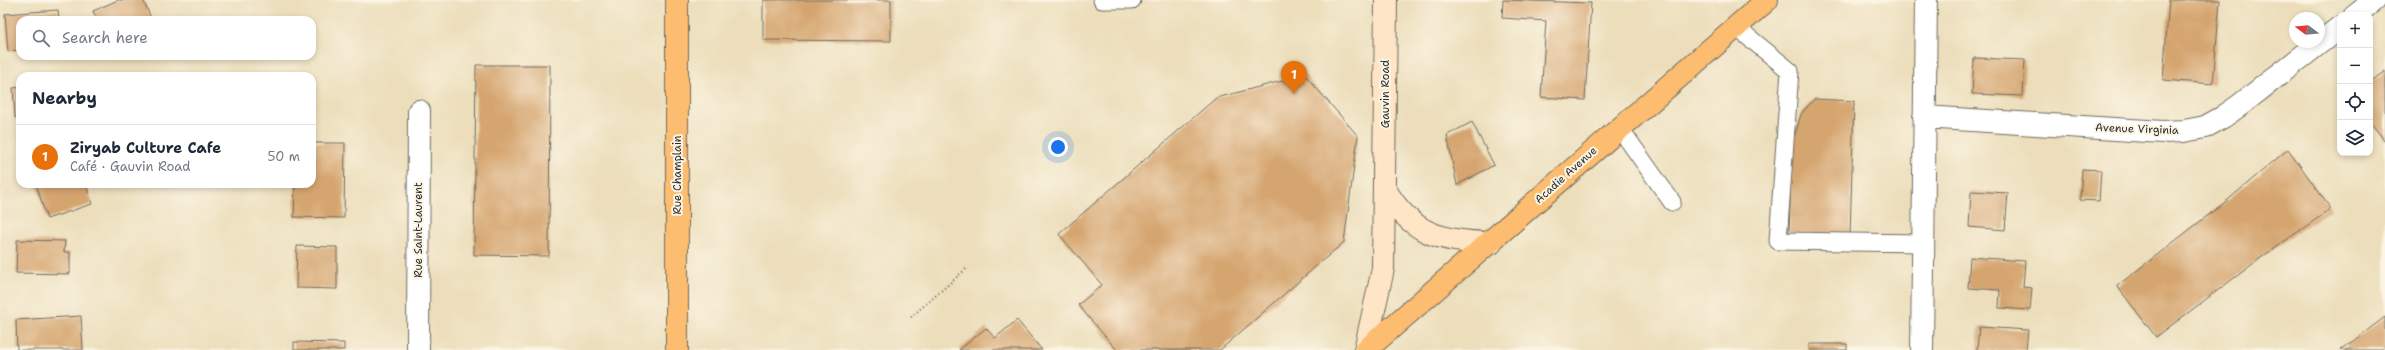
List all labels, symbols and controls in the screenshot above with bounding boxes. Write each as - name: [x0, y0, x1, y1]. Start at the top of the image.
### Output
- north arrow: [2289, 12, 2325, 48]
- map controls: [2337, 12, 2373, 156]
- button: +: [2337, 12, 2373, 48]
- search box: [16, 16, 316, 60]
- icon: search: [30, 27, 52, 49]
- text: Search here: [62, 28, 148, 48]
- button: −: [2337, 48, 2373, 84]
- street label: Gauvin Road: [1378, 60, 1393, 128]
- pin: 1: [1281, 61, 1307, 94]
- button: locate: [2337, 84, 2373, 120]
- text: Nearby: [32, 87, 97, 109]
- street label: Avenue Virginia: [2095, 120, 2179, 138]
- button: layers: [2337, 120, 2373, 156]
- street label: Rue Champlain: [670, 135, 685, 215]
- your location: [1048, 137, 1068, 157]
- text: Ziryab Culture Cafe: [70, 138, 221, 158]
- street label: Acadie Avenue: [1532, 143, 1600, 207]
- text: 1: [42, 148, 48, 165]
- text: 50 m: [267, 148, 300, 165]
- text: Café · Gauvin Road: [70, 158, 191, 175]
- street label: Rue Saint-Laurent: [411, 182, 426, 278]

